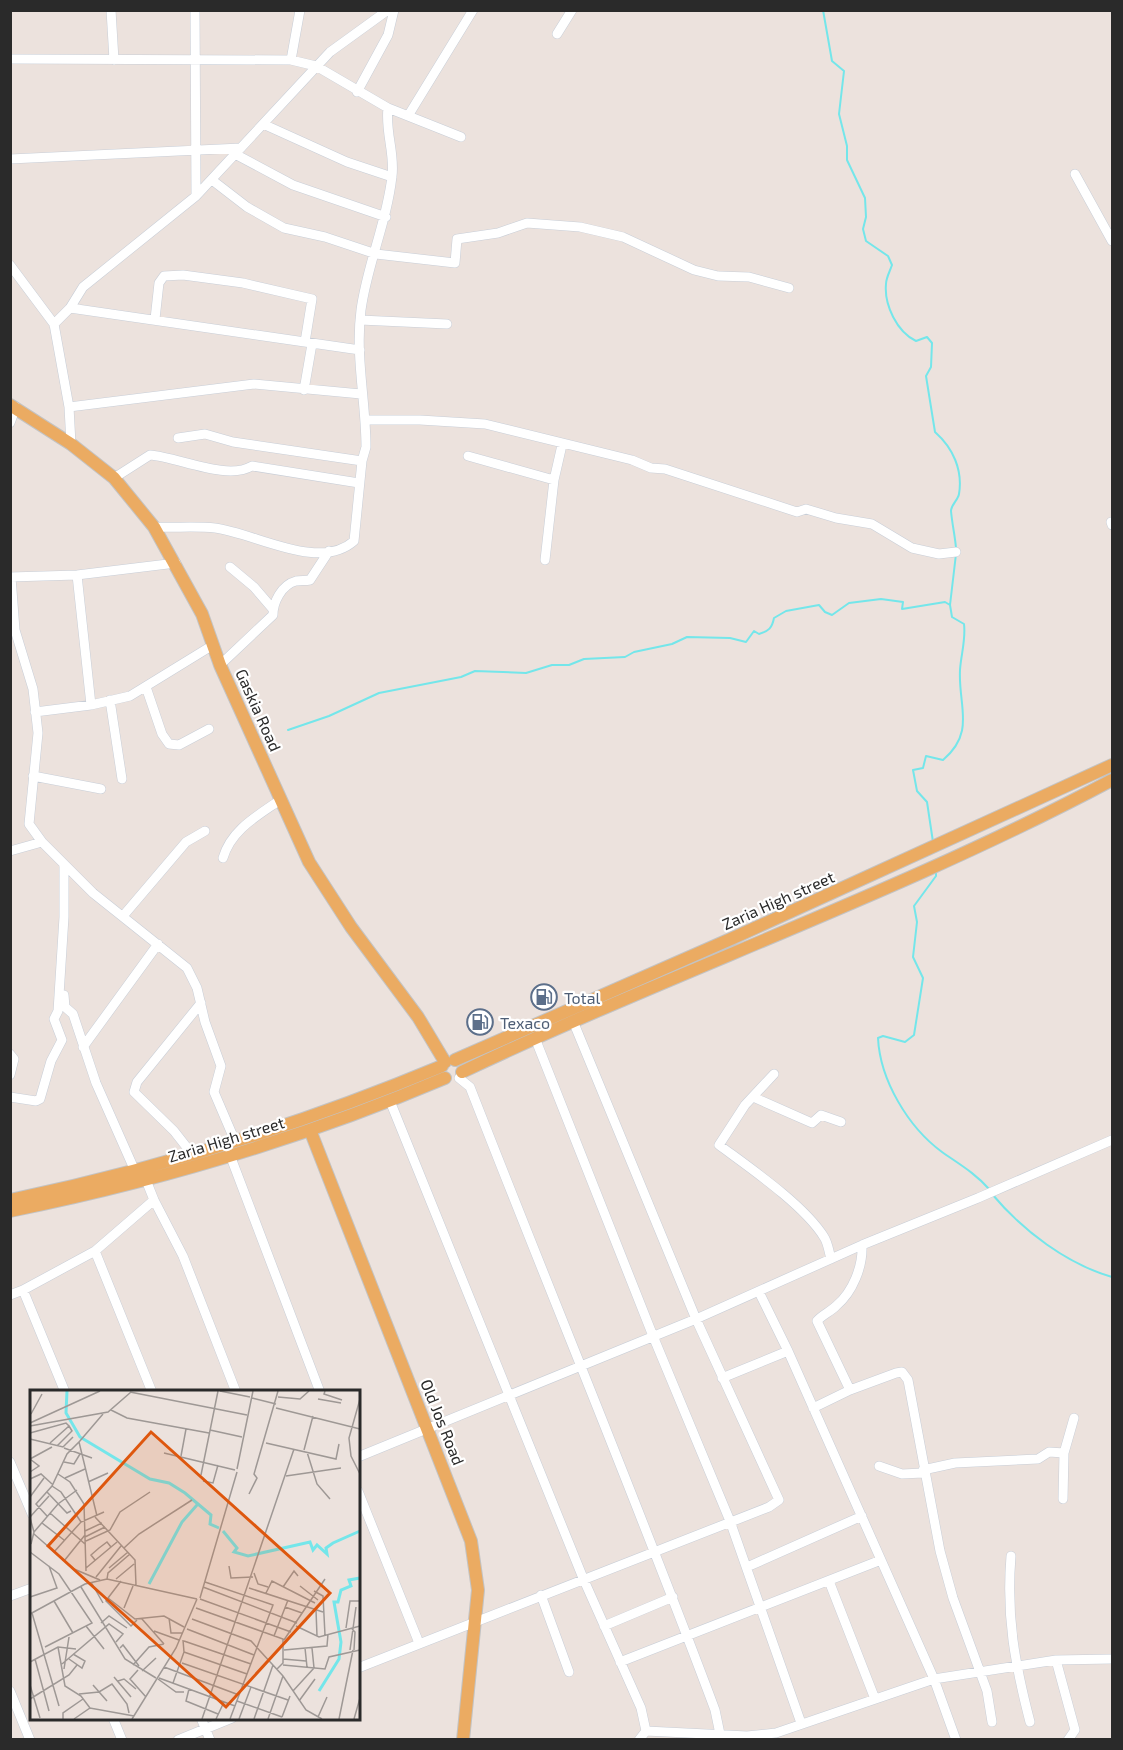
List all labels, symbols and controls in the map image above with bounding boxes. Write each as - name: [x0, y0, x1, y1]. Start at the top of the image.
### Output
- street label: Gaskia Road: [232, 666, 286, 754]
- street label: Zaria High street: [719, 867, 837, 933]
- fuel station icon: Total: [529, 982, 559, 1012]
- place label: Total: [564, 988, 600, 1007]
- fuel station icon: Texaco: [465, 1007, 495, 1037]
- place label: Texaco: [500, 1013, 550, 1032]
- street label: Zaria High street: [165, 1112, 287, 1166]
- street label: Old Jos Road: [417, 1376, 469, 1468]
- inset map: [30, 1390, 360, 1720]

